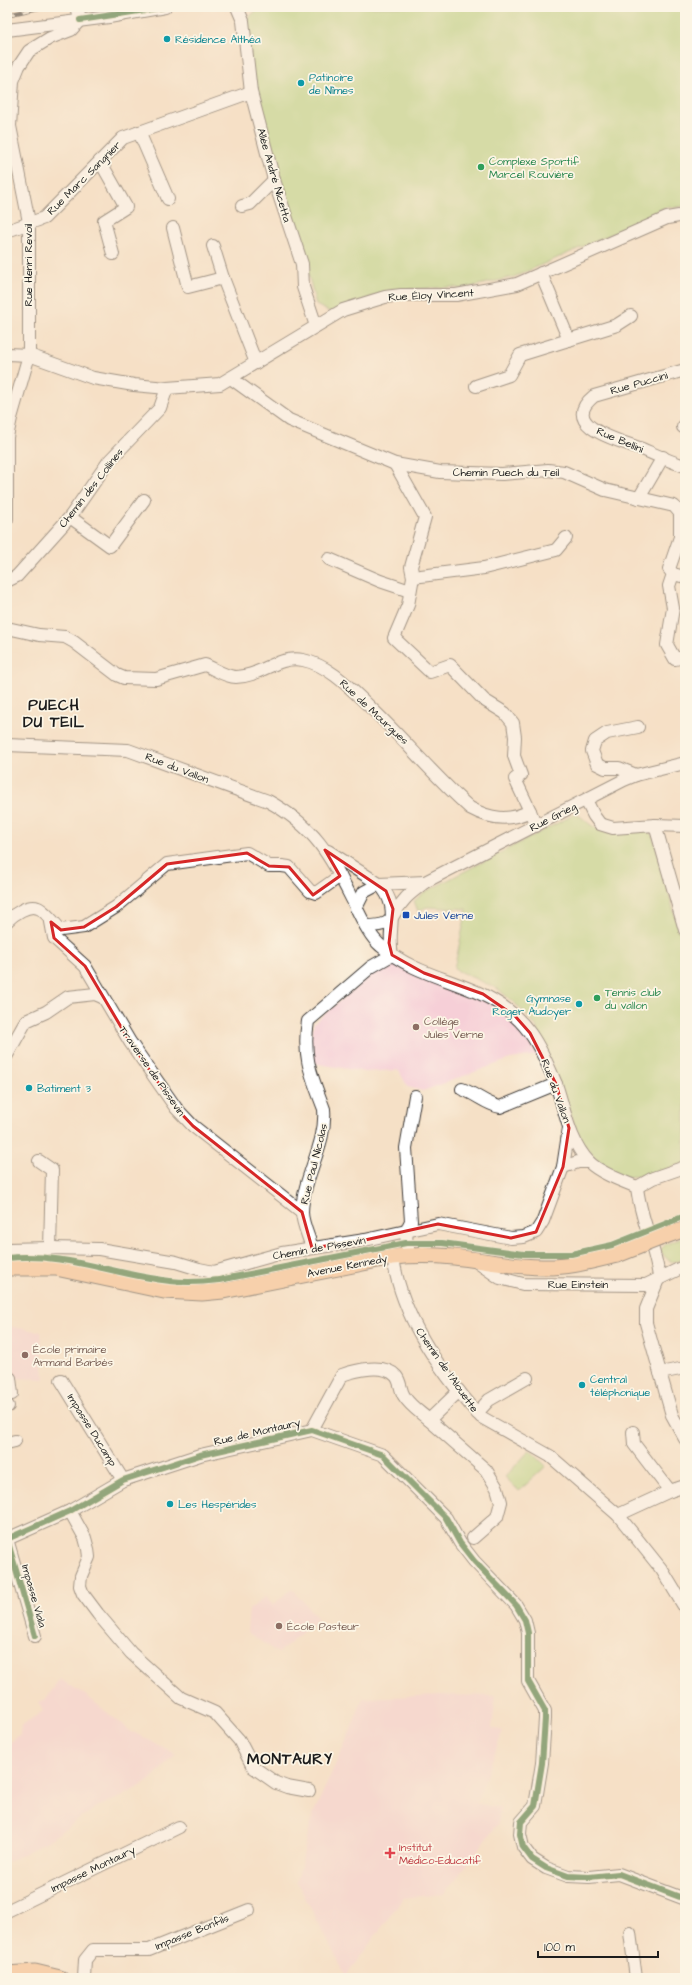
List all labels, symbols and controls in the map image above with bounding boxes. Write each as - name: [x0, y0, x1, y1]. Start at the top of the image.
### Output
- place label: Résidence Althéa: [175, 32, 261, 47]
- marker: Résidence Althéa: [162, 34, 172, 44]
- place label: Patinoire de Nîmes: [309, 70, 354, 98]
- marker: Patinoire de Nîmes: [296, 78, 306, 88]
- street label: Allée André Nicetta: [253, 126, 295, 224]
- street label: Rue Marc Sangnier: [44, 138, 125, 219]
- place label: Complexe Sportif Marcel Rouvière: [489, 154, 579, 182]
- marker: Complexe Sportif Marcel Rouvière: [476, 162, 486, 172]
- street label: Rue Henri Revoil: [21, 223, 36, 307]
- street label: Rue Éloy Vincent: [388, 285, 475, 306]
- street label: Rue Puccini: [609, 368, 670, 398]
- street label: Rue Bellini: [594, 423, 646, 457]
- street label: Chemin des Collines: [55, 445, 127, 531]
- street label: Chemin Puech du Teil: [453, 465, 560, 480]
- street label: Rue de Mourgues: [335, 676, 412, 749]
- district label: PUECH DU TEIL: [23, 695, 85, 733]
- street label: Rue du Vallon: [143, 749, 211, 787]
- street label: Rue Grieg: [527, 799, 580, 836]
- place label: Jules Verne: [414, 908, 473, 923]
- marker: Jules Verne: [401, 910, 411, 920]
- place label: Tennis club du vallon: [605, 985, 661, 1013]
- place label: Gymnase Roger Audoyer: [492, 991, 571, 1020]
- marker: Tennis club du vallon: [592, 993, 602, 1003]
- marker: Gymnase Roger Audoyer: [574, 999, 584, 1009]
- place label: Collège Jules Verne: [424, 1014, 483, 1042]
- marker: Collège Jules Verne: [411, 1022, 421, 1032]
- street label: Traverse de Pissevin: [115, 1023, 189, 1119]
- street label: Rue du Vallon: [537, 1057, 575, 1126]
- place label: Batiment 3: [37, 1081, 91, 1096]
- marker: Batiment 3: [24, 1083, 34, 1093]
- street label: Rue Paul Nicolas: [297, 1122, 331, 1206]
- street label: Chemin de Pissevin: [271, 1232, 367, 1264]
- street label: Avenue Kennedy: [306, 1251, 389, 1282]
- street label: Rue Einstein: [548, 1277, 609, 1292]
- street label: Chemin de l'Alouette: [412, 1325, 482, 1415]
- place label: École primaire Armand Barbès: [33, 1342, 113, 1370]
- marker: École primaire Armand Barbès: [20, 1350, 30, 1360]
- place label: Central téléphonique: [590, 1372, 650, 1400]
- marker: Central téléphonique: [577, 1380, 587, 1390]
- street label: Impasse Ducamp: [64, 1391, 120, 1469]
- street label: Rue de Montaury: [212, 1415, 302, 1450]
- place label: Les Hespérides: [178, 1497, 257, 1512]
- marker: Les Hespérides: [165, 1499, 175, 1509]
- street label: Impasse Viala: [18, 1563, 50, 1630]
- place label: École Pasteur: [287, 1619, 359, 1634]
- marker: École Pasteur: [274, 1621, 284, 1631]
- district label: MONTAURY: [247, 1749, 333, 1770]
- place label: Institut Médico-Educatif: [399, 1840, 481, 1868]
- street label: Impasse Montaury: [48, 1842, 138, 1897]
- marker: Institut Médico-Educatif: [384, 1847, 396, 1859]
- street label: Impasse Bonfils: [153, 1910, 232, 1954]
- scale bar: [538, 1933, 658, 1959]
- text: 100 m: [544, 1939, 575, 1956]

